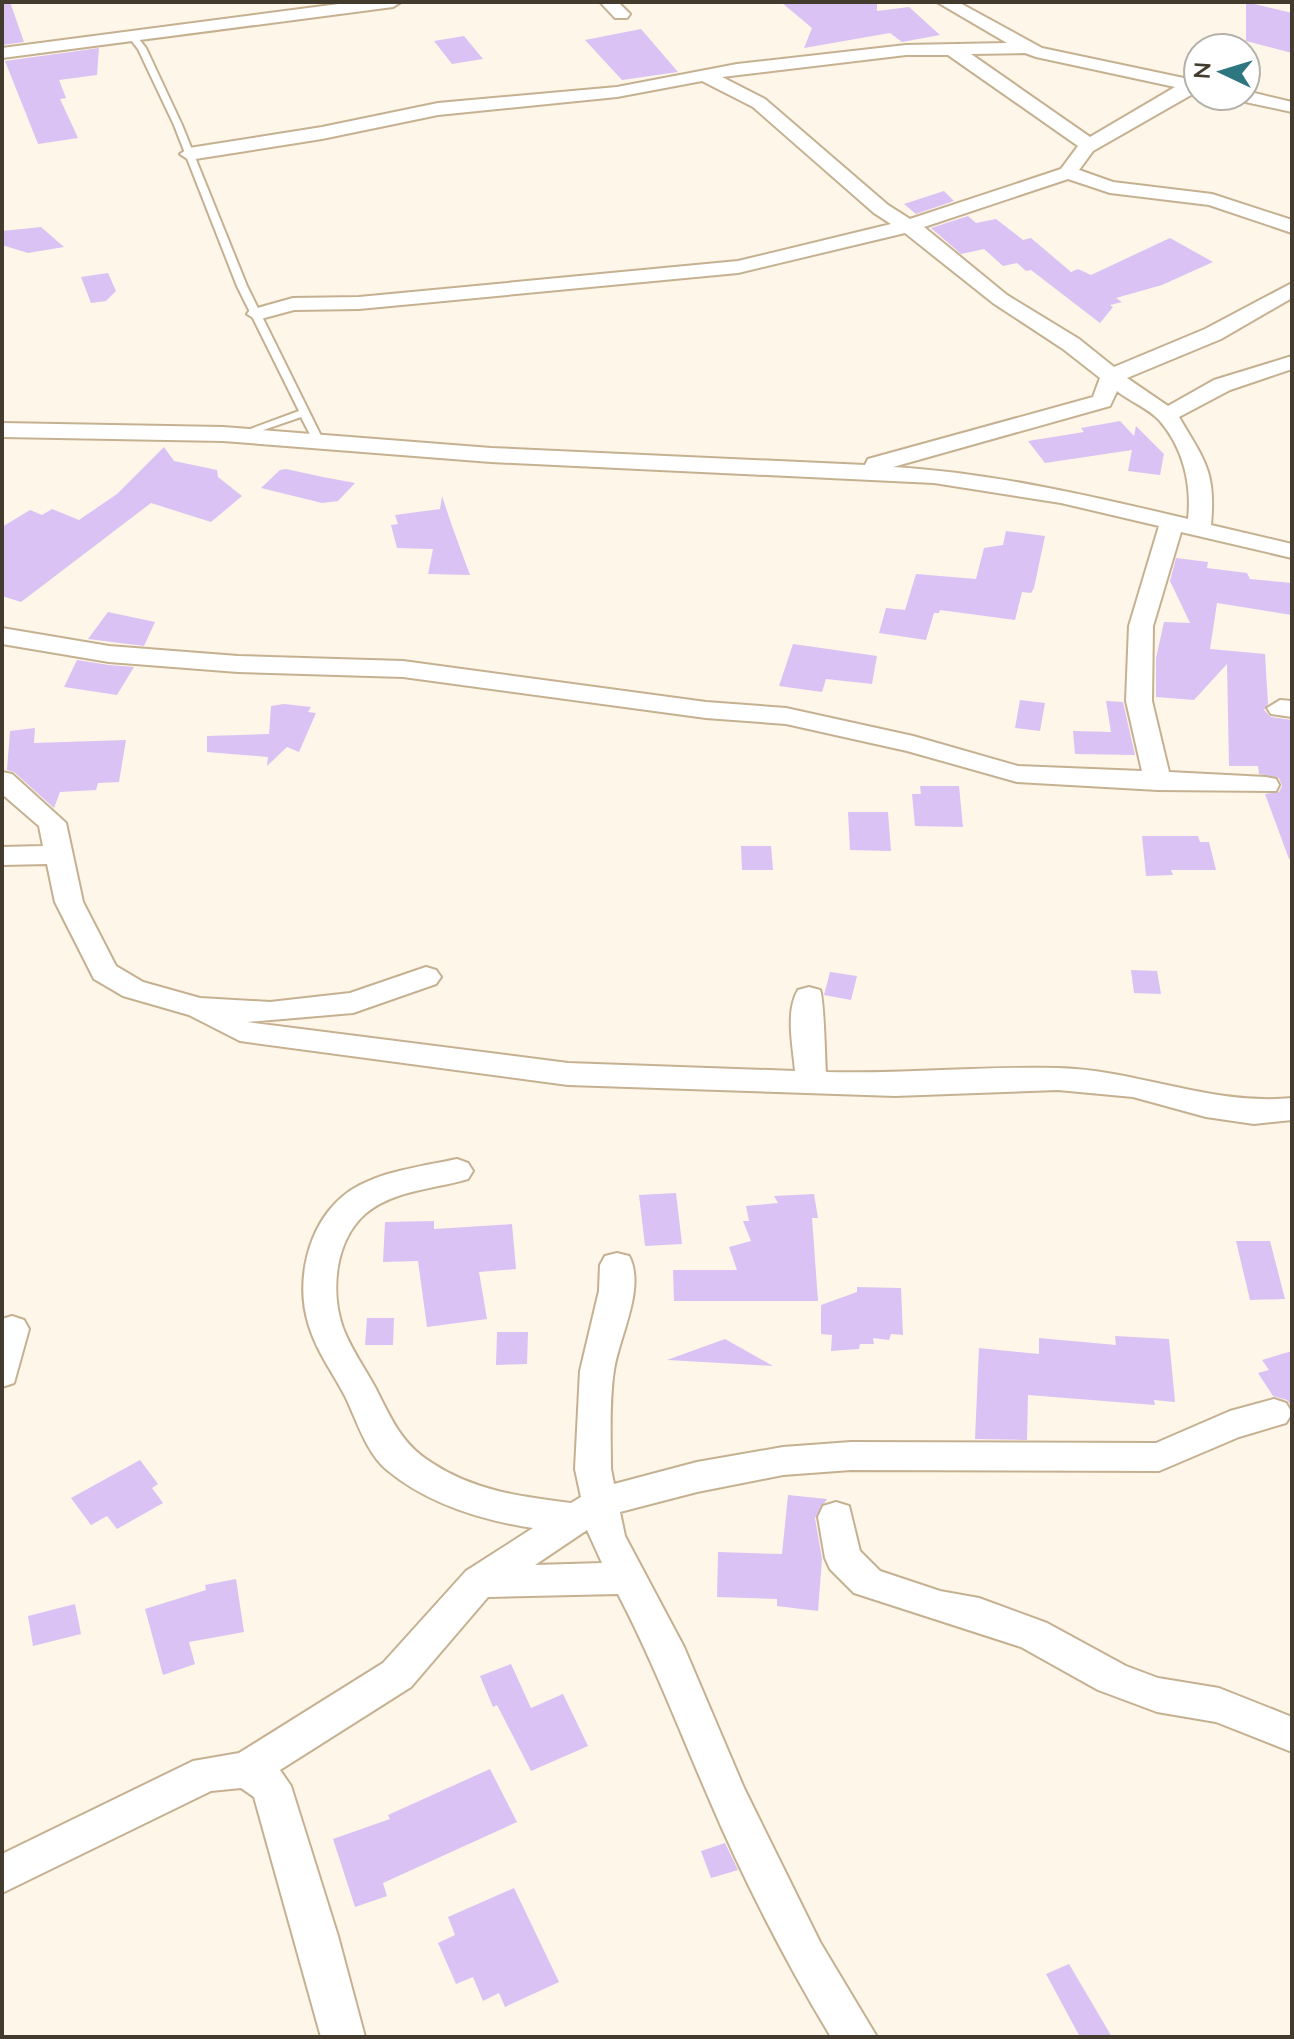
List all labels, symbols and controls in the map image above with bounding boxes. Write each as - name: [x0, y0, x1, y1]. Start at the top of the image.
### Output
- north arrow: [1182, 32, 1262, 112]
- text: N: [1187, 61, 1216, 80]

